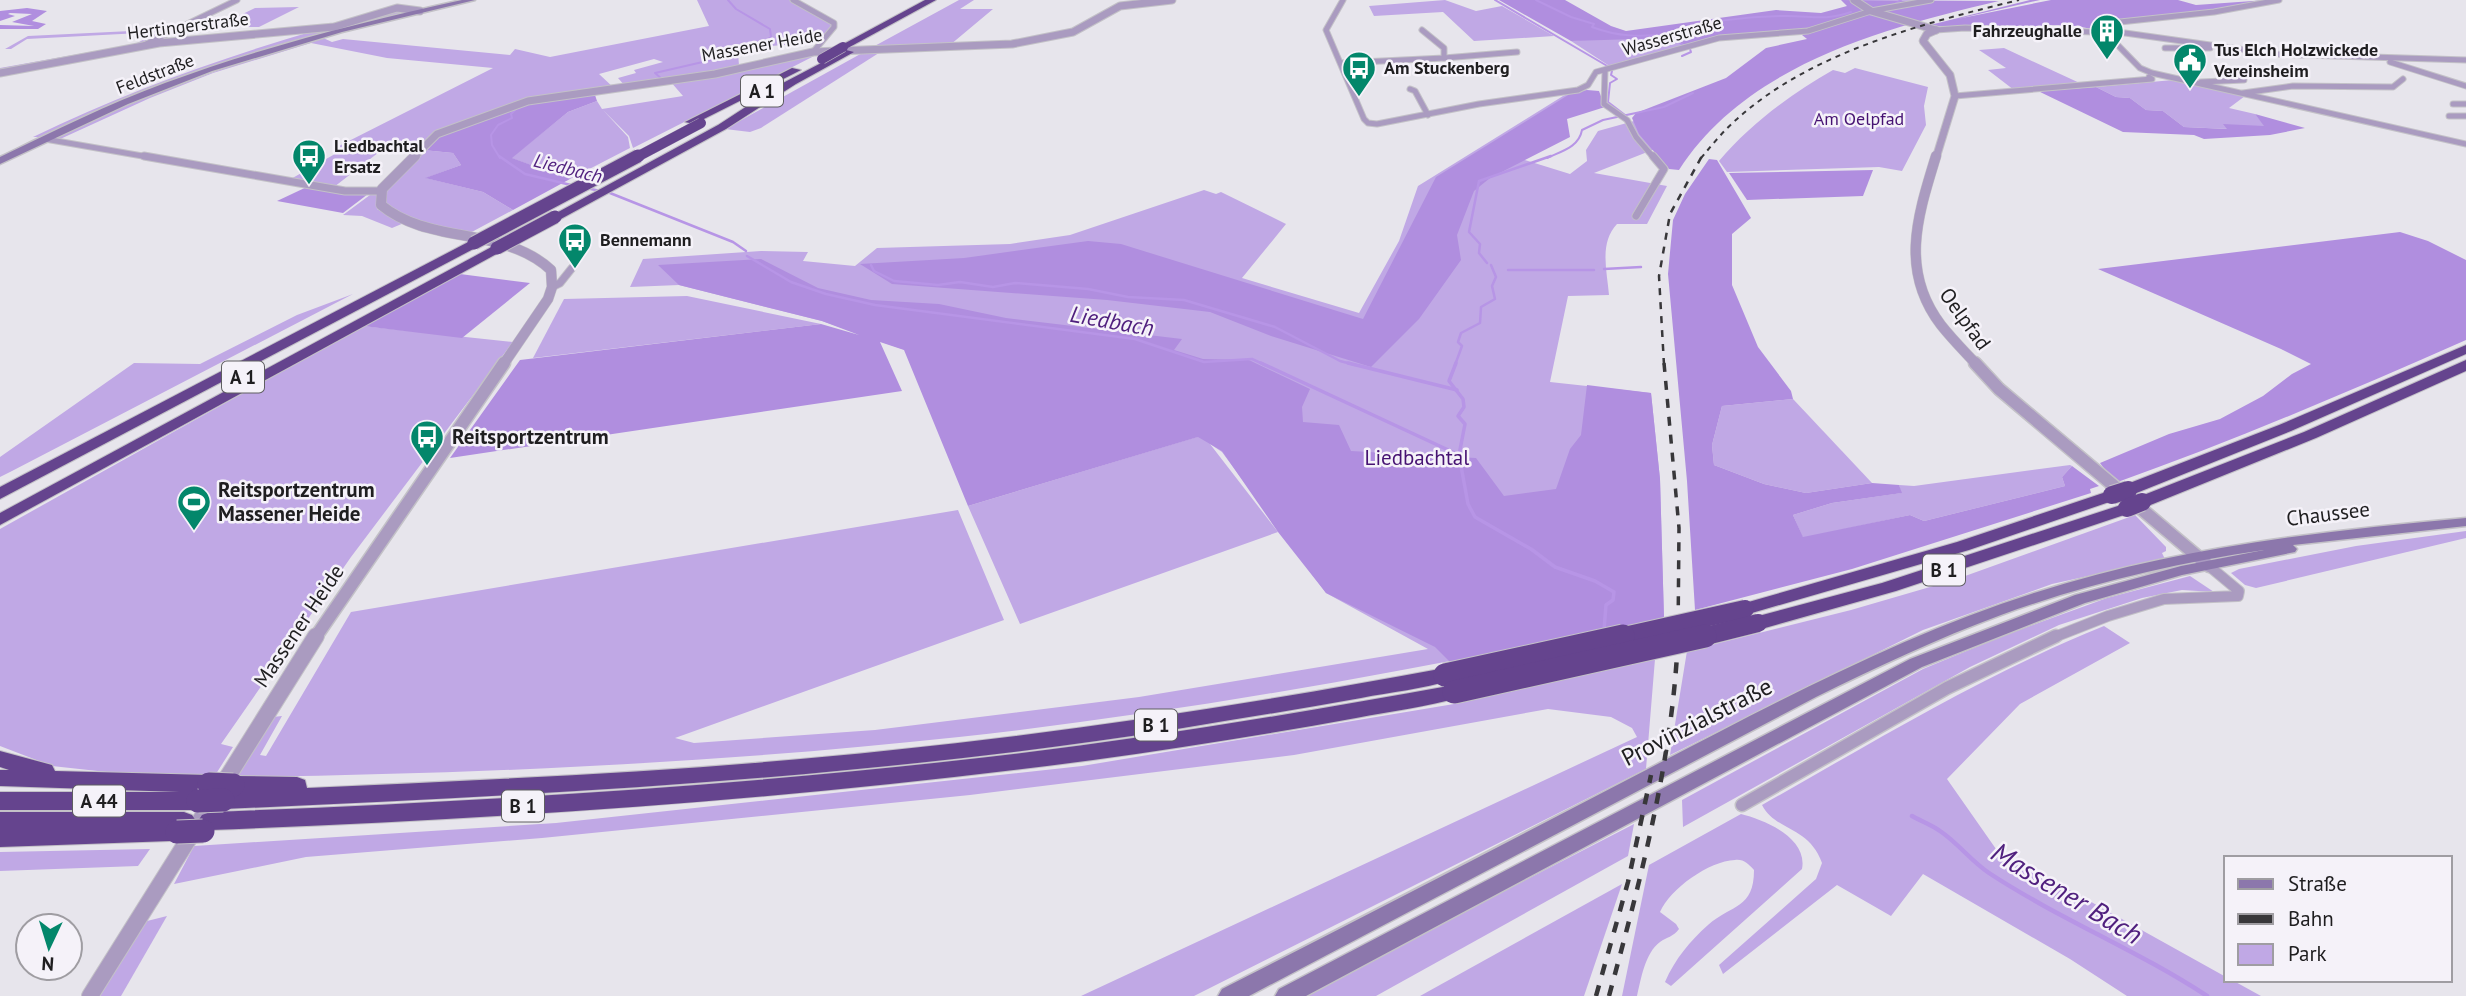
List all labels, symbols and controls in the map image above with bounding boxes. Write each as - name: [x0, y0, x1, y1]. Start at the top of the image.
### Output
- street label: Hertingerstraße: [126, 7, 250, 44]
- street label: Wasserstraße: [1620, 10, 1724, 61]
- building icon: Fahrzeughalle: [2088, 12, 2126, 61]
- place label: Fahrzeughalle: [1973, 19, 2082, 42]
- street label: Massener Heide: [700, 23, 824, 66]
- place label: Tus Elch Holzwickede Vereinsheim: [2213, 38, 2378, 82]
- public building icon: Tus Elch Holzwickede Vereinsheim: [2171, 41, 2209, 90]
- street label: Feldstraße: [112, 48, 197, 99]
- bus stop icon: Am Stuckenberg: [1340, 49, 1378, 98]
- place label: Am Stuckenberg: [1384, 56, 1510, 79]
- road number: A 1: [741, 76, 783, 106]
- park label: Am Oelpfad: [1814, 107, 1904, 130]
- place label: Liedbachtal Ersatz: [334, 134, 424, 178]
- bus stop icon: Liedbachtal Ersatz: [290, 137, 328, 186]
- water label: Liedbach: [531, 148, 605, 188]
- bus stop icon: Bennemann: [556, 221, 594, 270]
- place label: Bennemann: [600, 228, 692, 251]
- street label: Oelpfad: [1934, 282, 1997, 355]
- water label: Liedbach: [1068, 299, 1156, 342]
- road number: A 1: [222, 362, 264, 392]
- bus stop icon: Reitsportzentrum: [408, 418, 446, 467]
- place label: Reitsportzentrum: [452, 423, 609, 450]
- park label: Liedbachtal: [1365, 444, 1469, 471]
- place label: Reitsportzentrum Massener Heide: [218, 476, 375, 527]
- sports icon: Reitsportzentrum Massener Heide: [175, 483, 213, 532]
- street label: Chaussee: [2285, 495, 2371, 532]
- road number: B 1: [1923, 554, 1965, 586]
- street label: Massener Heide: [248, 559, 350, 692]
- street label: Provinzialstraße: [1616, 670, 1777, 773]
- road number: B 1: [1135, 710, 1177, 740]
- road number: A 44: [73, 786, 125, 816]
- road number: B 1: [502, 790, 544, 821]
- water label: Massener Bach: [1985, 833, 2150, 952]
- legend: [2224, 856, 2452, 982]
- text: Straße: [2288, 870, 2347, 897]
- text: Bahn: [2288, 905, 2334, 932]
- north arrow: [14, 912, 84, 982]
- text: Park: [2288, 940, 2327, 967]
- text: N: [41, 952, 55, 976]

